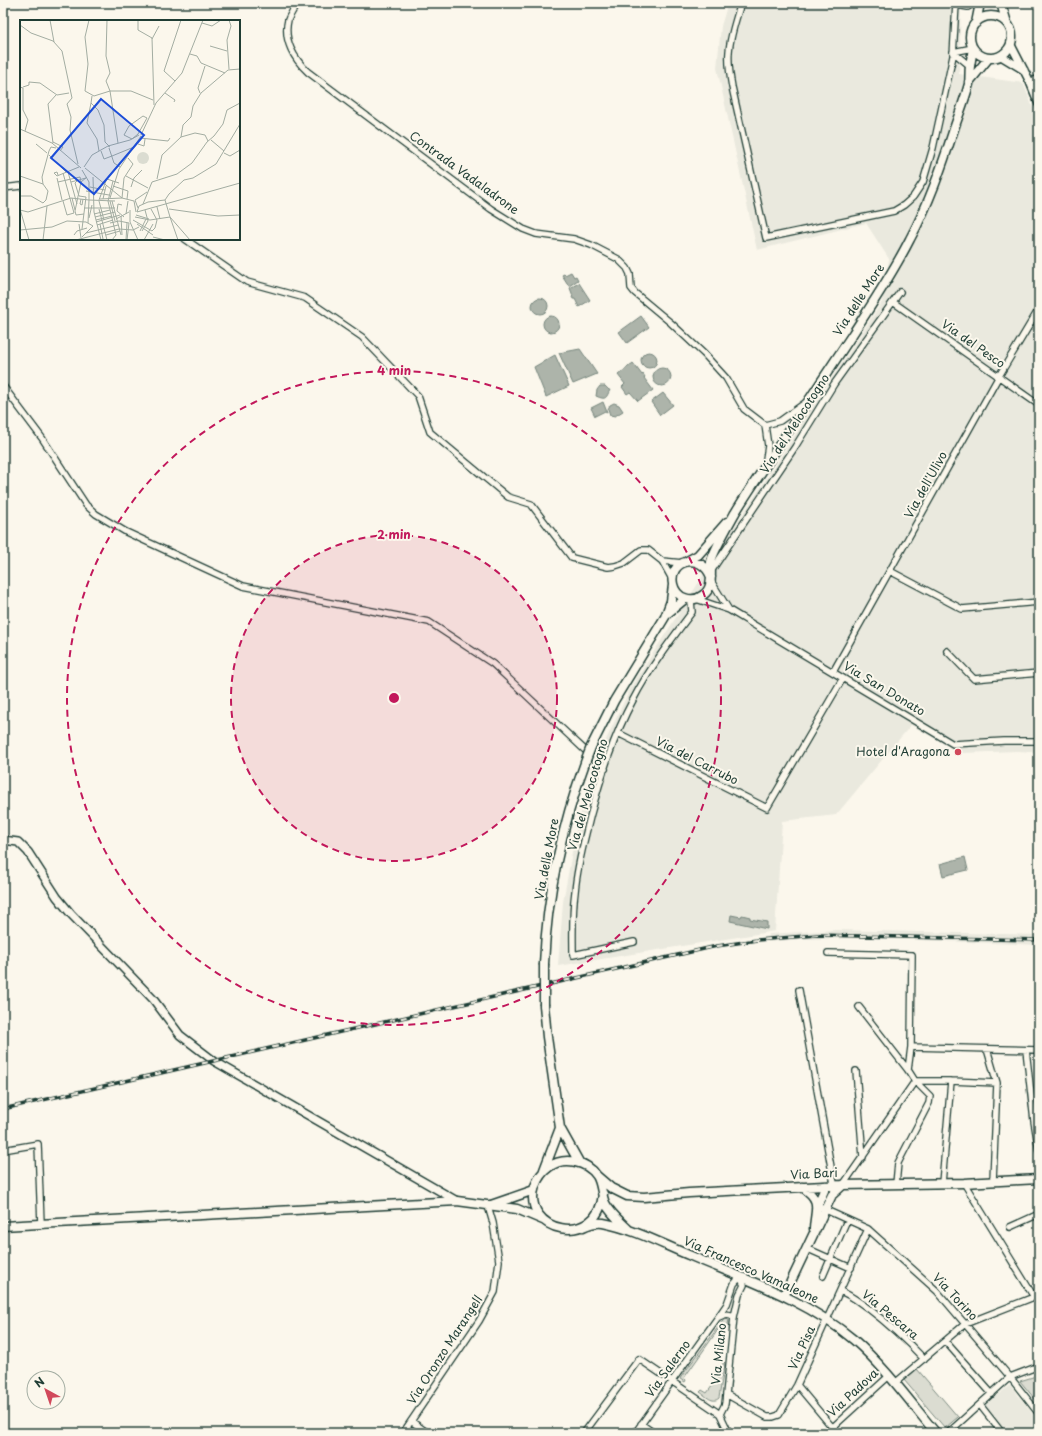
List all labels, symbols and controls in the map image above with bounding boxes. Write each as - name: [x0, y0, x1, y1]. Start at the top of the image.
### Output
- inset map: [20, 20, 240, 240]
- street label: Contrada Vadaladrone: [406, 126, 523, 218]
- street label: Via delle More: [828, 260, 888, 339]
- street label: Via del Pesco: [938, 314, 1010, 372]
- text: 4 min: [377, 361, 411, 379]
- street label: Via del Melocotogno: [755, 370, 833, 477]
- street label: Via dell'Ulivo: [899, 447, 951, 521]
- text: 2 min: [377, 525, 411, 543]
- street label: Via San Donato: [840, 657, 929, 720]
- centre of rings: [387, 691, 401, 705]
- street label: Via del Carrubo: [653, 732, 742, 789]
- street label: Via del Melocotogno: [562, 736, 612, 853]
- place label: Hotel d'Aragona: [856, 742, 951, 760]
- marker: Hotel d'Aragona: [953, 747, 963, 757]
- street label: Via delle More: [529, 816, 563, 901]
- street label: Via Bari: [790, 1163, 838, 1183]
- street label: Via Francesco Vamaleone: [681, 1231, 822, 1307]
- street label: Via Torino: [929, 1268, 983, 1324]
- street label: Via Pescara: [858, 1285, 923, 1344]
- street label: Via Oronzo Marangell: [402, 1291, 486, 1408]
- street label: Via Milano: [706, 1322, 730, 1386]
- street label: Via Pisa: [783, 1322, 819, 1373]
- street label: Via Salerno: [640, 1336, 694, 1401]
- street label: Via Padova: [823, 1364, 882, 1421]
- north arrow: [26, 1370, 66, 1410]
- text: N: [30, 1372, 48, 1391]

